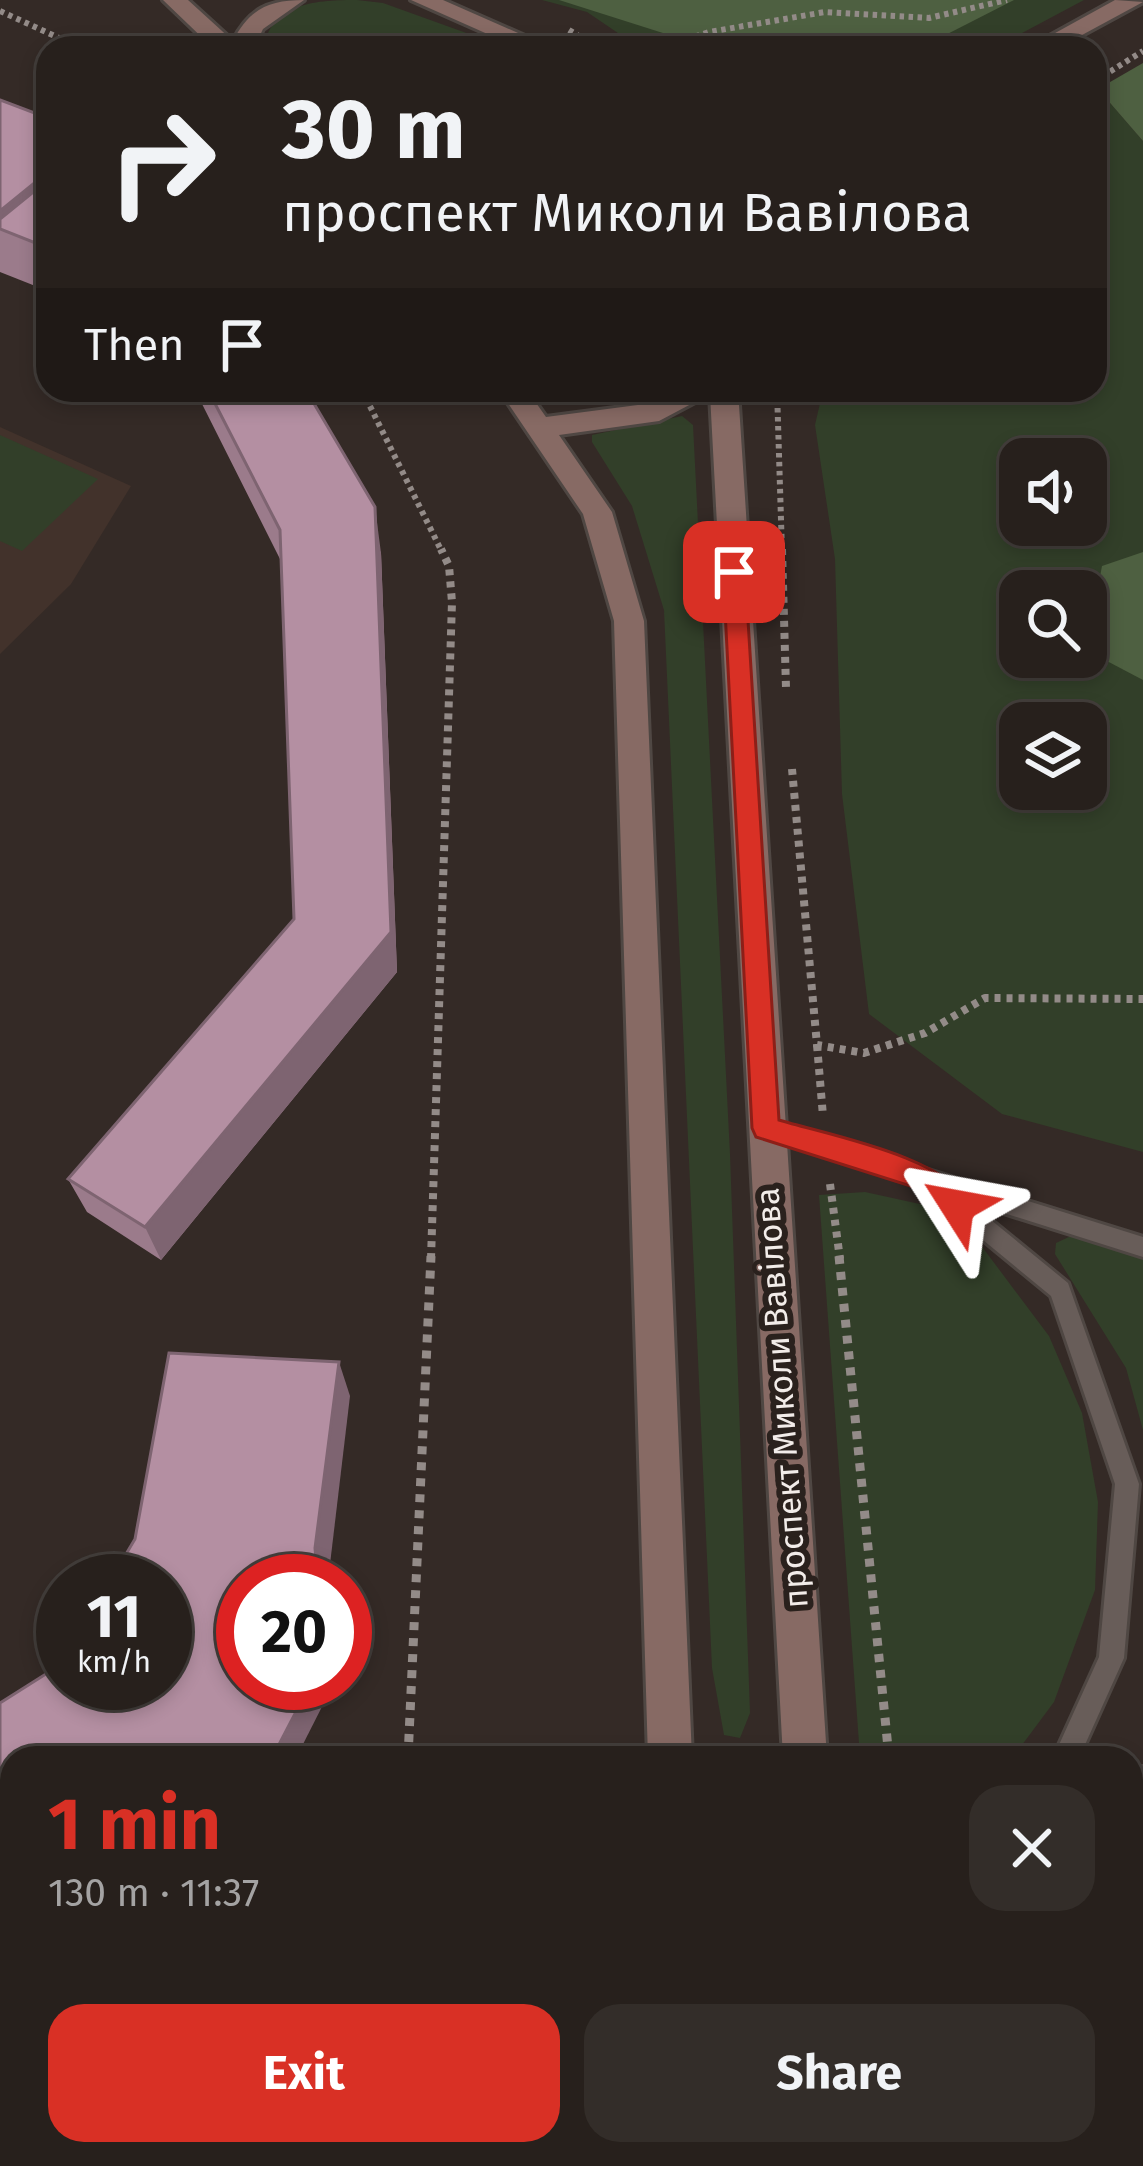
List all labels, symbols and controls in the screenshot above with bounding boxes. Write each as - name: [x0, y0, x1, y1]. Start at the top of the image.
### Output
- text: 30 m: [282, 79, 466, 180]
- icon: right: [84, 84, 240, 240]
- text: проспект Миколи Вавілова: [282, 181, 972, 245]
- icon: arrive: [209, 312, 275, 378]
- text: Then: [84, 318, 185, 372]
- map controls: [999, 438, 1107, 810]
- button: sound: [999, 438, 1107, 546]
- pin: [683, 521, 785, 623]
- icon: arrive: [701, 539, 767, 605]
- button: search: [999, 570, 1107, 678]
- button: layers: [999, 702, 1107, 810]
- position arrow: [894, 1143, 1020, 1269]
- street label: проспект Миколи Вавілова: [747, 1186, 817, 1610]
- speed limit sign: 20: [216, 1554, 372, 1710]
- text: 11: [87, 1581, 141, 1653]
- text: km/h: [77, 1644, 151, 1680]
- text: 1 min: [48, 1782, 221, 1868]
- button: close: [969, 1785, 1095, 1911]
- text: 130 m · 11:37: [48, 1870, 259, 1916]
- button: Exit: [48, 2004, 560, 2142]
- button: Share: [584, 2004, 1095, 2142]

